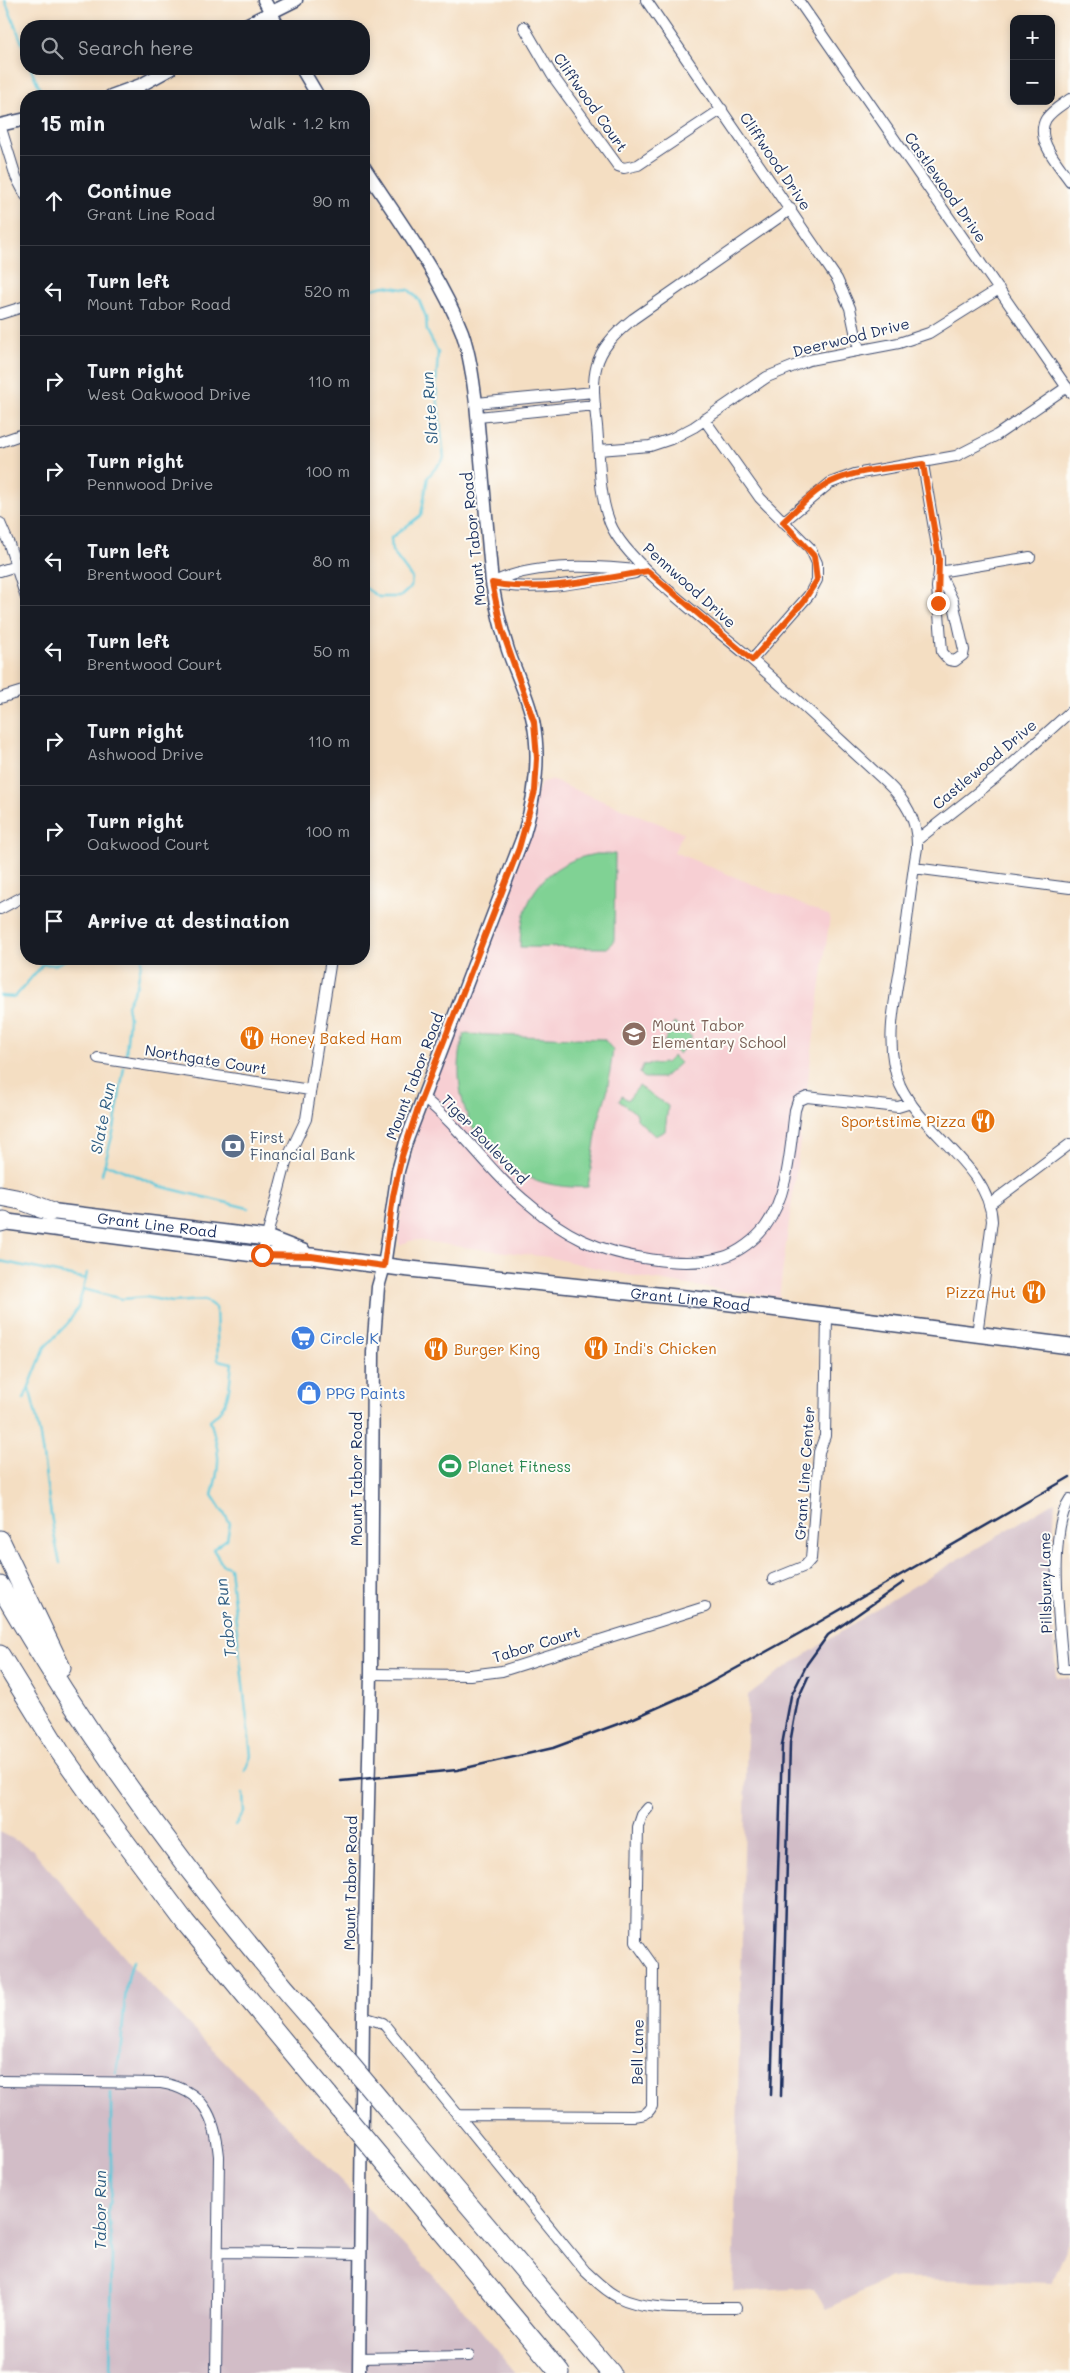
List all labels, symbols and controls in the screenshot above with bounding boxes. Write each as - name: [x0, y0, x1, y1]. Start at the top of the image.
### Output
- map controls: [1010, 15, 1055, 105]
- button: +: [1010, 15, 1055, 60]
- search box: [20, 20, 370, 75]
- icon: search: [38, 34, 66, 62]
- text: Search here: [78, 35, 194, 60]
- street label: Cliffwood Court: [549, 49, 633, 155]
- button: −: [1010, 60, 1055, 105]
- street label: Cliffwood Drive: [736, 108, 816, 214]
- text: 15 min: [40, 109, 105, 136]
- text: Walk · 1.2 km: [249, 112, 350, 133]
- street label: Castlewood Drive: [900, 128, 992, 246]
- text: Continue: [87, 178, 172, 203]
- icon: ahead: [40, 187, 68, 215]
- text: 90 m: [313, 190, 350, 211]
- text: Grant Line Road: [87, 203, 215, 224]
- text: Turn left: [87, 268, 170, 293]
- icon: left: [40, 277, 68, 305]
- text: 520 m: [304, 280, 350, 301]
- text: Mount Tabor Road: [87, 293, 231, 314]
- street label: Deerwood Drive: [790, 313, 912, 361]
- text: Turn right: [87, 358, 184, 383]
- icon: right: [40, 367, 68, 395]
- text: 110 m: [308, 370, 350, 391]
- water label: Slate Run: [416, 371, 442, 445]
- text: West Oakwood Drive: [87, 383, 251, 404]
- text: Turn right: [87, 448, 184, 473]
- icon: right: [40, 457, 68, 485]
- text: 100 m: [305, 460, 350, 481]
- street label: Mount Tabor Road: [456, 471, 490, 607]
- text: Pennwood Drive: [87, 473, 213, 494]
- text: Turn left: [87, 538, 170, 563]
- street label: Pennwood Drive: [639, 538, 741, 632]
- icon: left: [40, 547, 68, 575]
- text: 80 m: [313, 550, 350, 571]
- text: Brentwood Court: [87, 563, 222, 584]
- route end: [927, 592, 950, 615]
- text: Turn left: [87, 628, 170, 653]
- icon: left: [40, 637, 68, 665]
- text: 50 m: [313, 640, 350, 661]
- text: Brentwood Court: [87, 653, 222, 674]
- street label: Castlewood Drive: [928, 714, 1040, 814]
- text: Turn right: [87, 718, 184, 743]
- icon: right: [40, 727, 68, 755]
- text: 110 m: [308, 730, 350, 751]
- text: Ashwood Drive: [87, 743, 204, 764]
- text: Turn right: [87, 808, 184, 833]
- icon: right: [40, 817, 68, 845]
- text: 100 m: [305, 820, 350, 841]
- text: Oakwood Court: [87, 833, 210, 854]
- icon: arrive: [40, 907, 68, 935]
- text: Arrive at destination: [87, 908, 290, 933]
- street label: Mount Tabor Road: [381, 1010, 447, 1142]
- place label: Mount Tabor Elementary School: [652, 1015, 787, 1052]
- school or university icon: Mount Tabor Elementary School: [621, 1021, 647, 1047]
- restaurant icon: Honey Baked Ham: [239, 1025, 265, 1051]
- place label: Honey Baked Ham: [270, 1028, 402, 1048]
- street label: Northgate Court: [144, 1039, 268, 1079]
- water label: Slate Run: [85, 1080, 119, 1156]
- street label: Tiger Boulevard: [437, 1090, 533, 1188]
- restaurant icon: Sportstime Pizza: [970, 1108, 996, 1134]
- place label: Sportstime Pizza: [841, 1111, 966, 1131]
- place label: First Financial Bank: [250, 1127, 355, 1164]
- bank icon: First Financial Bank: [220, 1133, 246, 1159]
- street label: Grant Line Road: [96, 1207, 218, 1242]
- route start: [251, 1244, 274, 1267]
- restaurant icon: Pizza Hut: [1021, 1279, 1047, 1305]
- street label: Grant Line Road: [630, 1282, 751, 1315]
- place label: Pizza Hut: [946, 1282, 1016, 1302]
- supermarket icon: Circle K: [290, 1325, 316, 1351]
- place label: Circle K: [320, 1328, 379, 1348]
- restaurant icon: Indi's Chicken: [583, 1335, 609, 1361]
- restaurant icon: Burger King: [423, 1336, 449, 1362]
- place label: Indi's Chicken: [614, 1338, 717, 1358]
- place label: Burger King: [454, 1339, 540, 1359]
- shop icon: PPG Paints: [296, 1380, 322, 1406]
- place label: PPG Paints: [326, 1383, 406, 1403]
- street label: Grant Line Center: [789, 1405, 819, 1541]
- street label: Mount Tabor Road: [346, 1412, 366, 1546]
- sports icon: Planet Fitness: [437, 1453, 463, 1479]
- place label: Planet Fitness: [468, 1456, 571, 1476]
- street label: Pillsbury Lane: [1034, 1532, 1056, 1634]
- water label: Tabor Run: [210, 1577, 240, 1659]
- street label: Tabor Court: [490, 1621, 582, 1667]
- street label: Mount Tabor Road: [339, 1816, 361, 1950]
- street label: Bell Lane: [626, 2019, 648, 2085]
- water label: Tabor Run: [89, 2170, 110, 2250]

